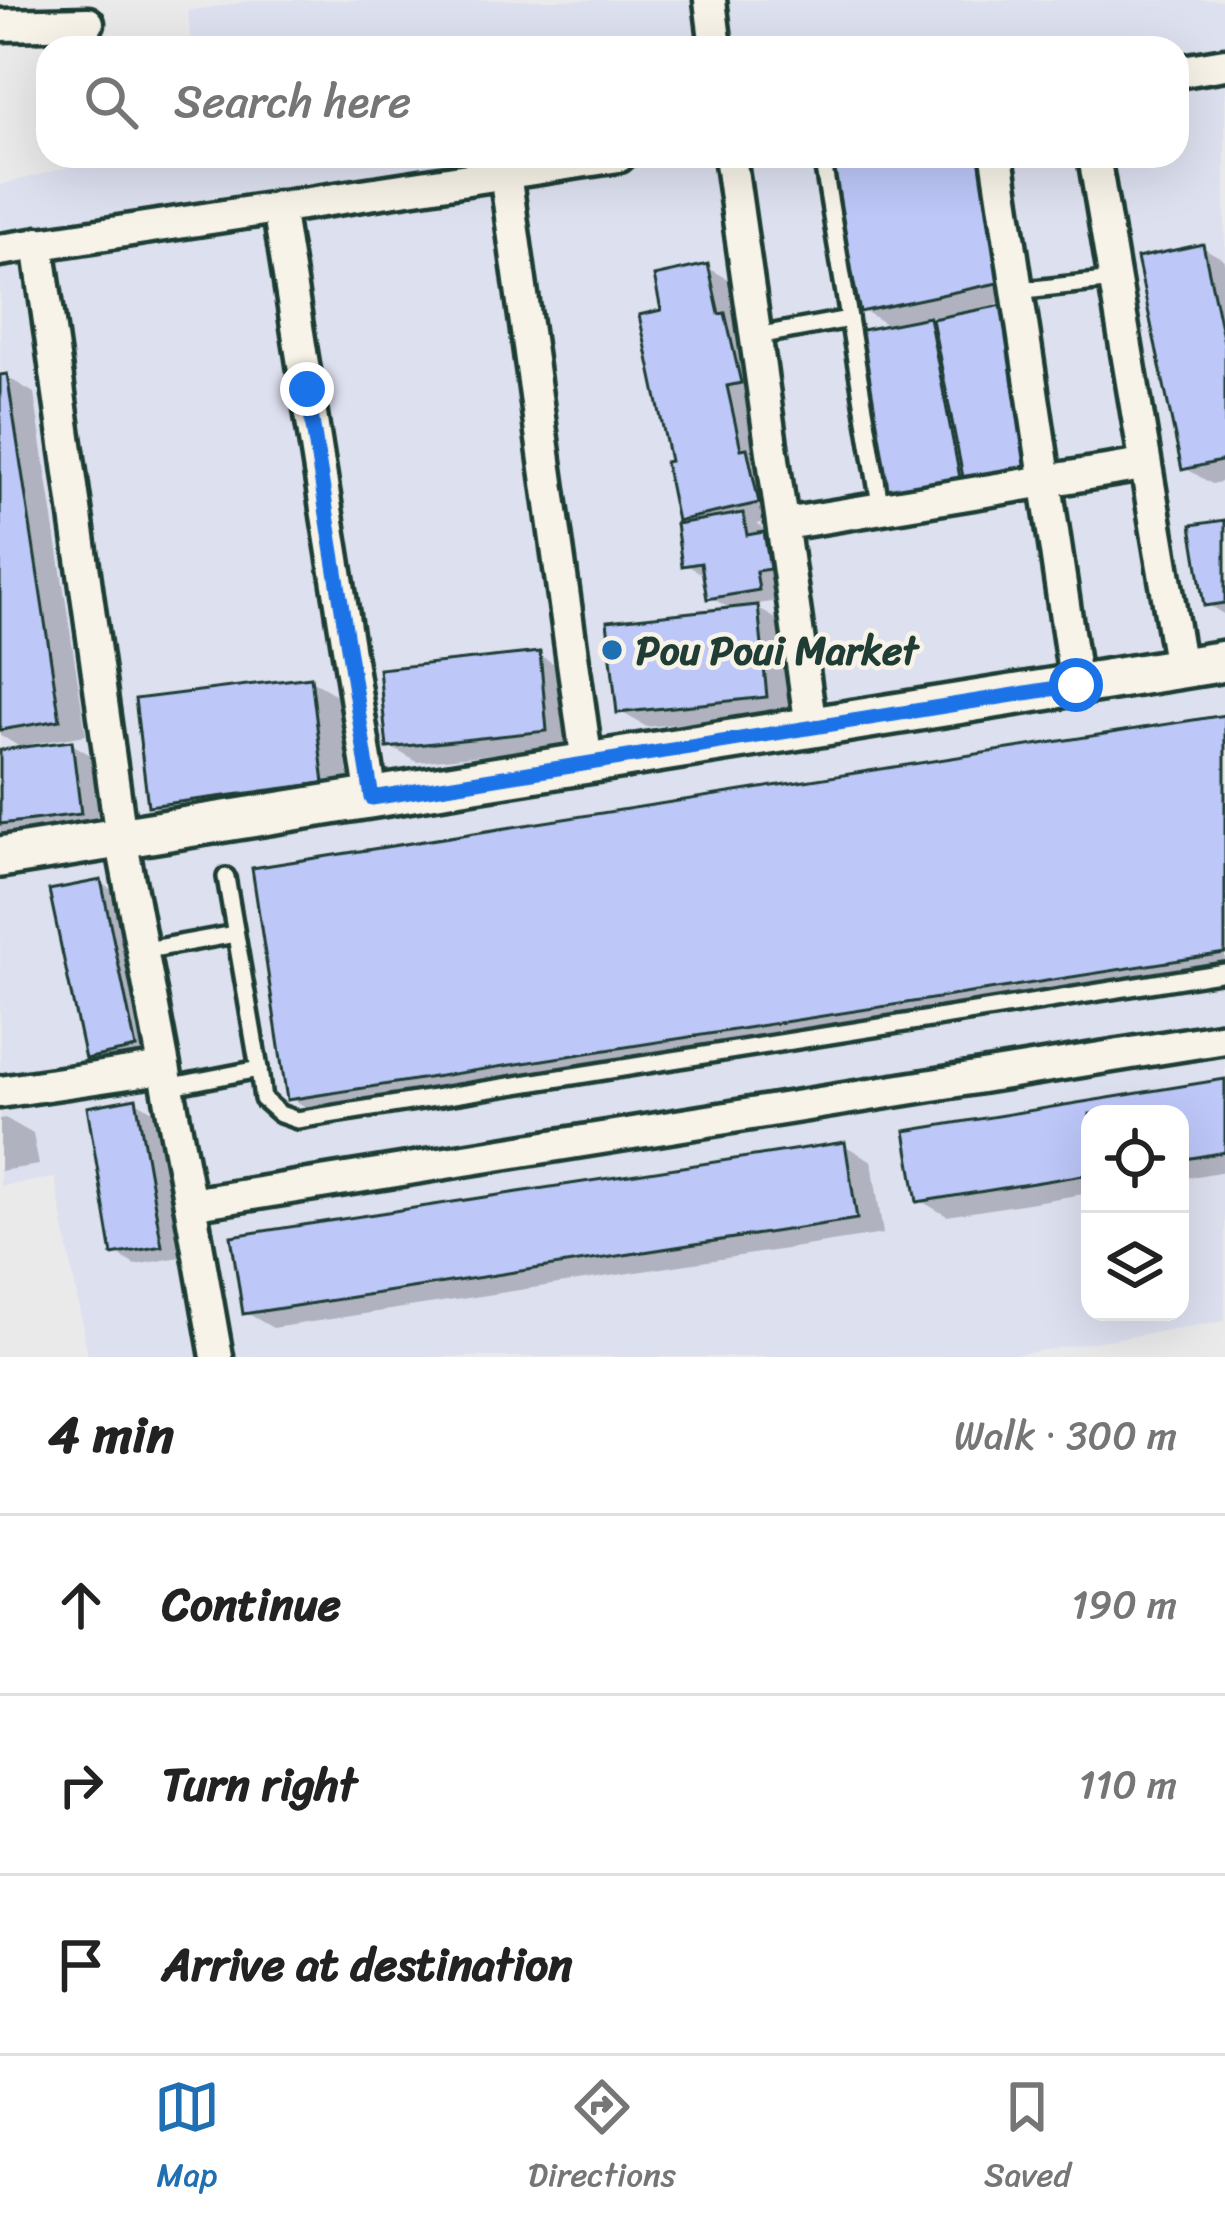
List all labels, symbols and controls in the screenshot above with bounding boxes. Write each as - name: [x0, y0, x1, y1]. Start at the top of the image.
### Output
- search box: [36, 36, 1189, 168]
- text: Search here: [174, 62, 411, 142]
- icon: search: [78, 69, 144, 135]
- route end: [280, 362, 334, 416]
- place label: Pou Poui Market: [636, 616, 920, 685]
- marker: Pou Poui Market: [599, 637, 625, 663]
- route start: [1049, 658, 1103, 712]
- map controls: [1081, 1105, 1189, 1321]
- button: locate: [1081, 1105, 1189, 1213]
- button: layers: [1081, 1213, 1189, 1321]
- text: 4 min: [48, 1390, 174, 1480]
- text: Walk · 300 m: [954, 1401, 1177, 1470]
- text: Continue: [162, 1565, 341, 1645]
- text: 190 m: [1072, 1570, 1177, 1639]
- icon: ahead: [48, 1572, 114, 1638]
- text: Turn right: [162, 1745, 357, 1825]
- text: 110 m: [1079, 1750, 1177, 1819]
- icon: right: [48, 1752, 114, 1818]
- text: Arrive at destination: [162, 1925, 572, 2005]
- icon: arrive: [48, 1932, 114, 1998]
- tab: Map: [154, 2074, 220, 2204]
- tab: Directions: [528, 2074, 676, 2204]
- tab: Saved: [984, 2074, 1071, 2204]

